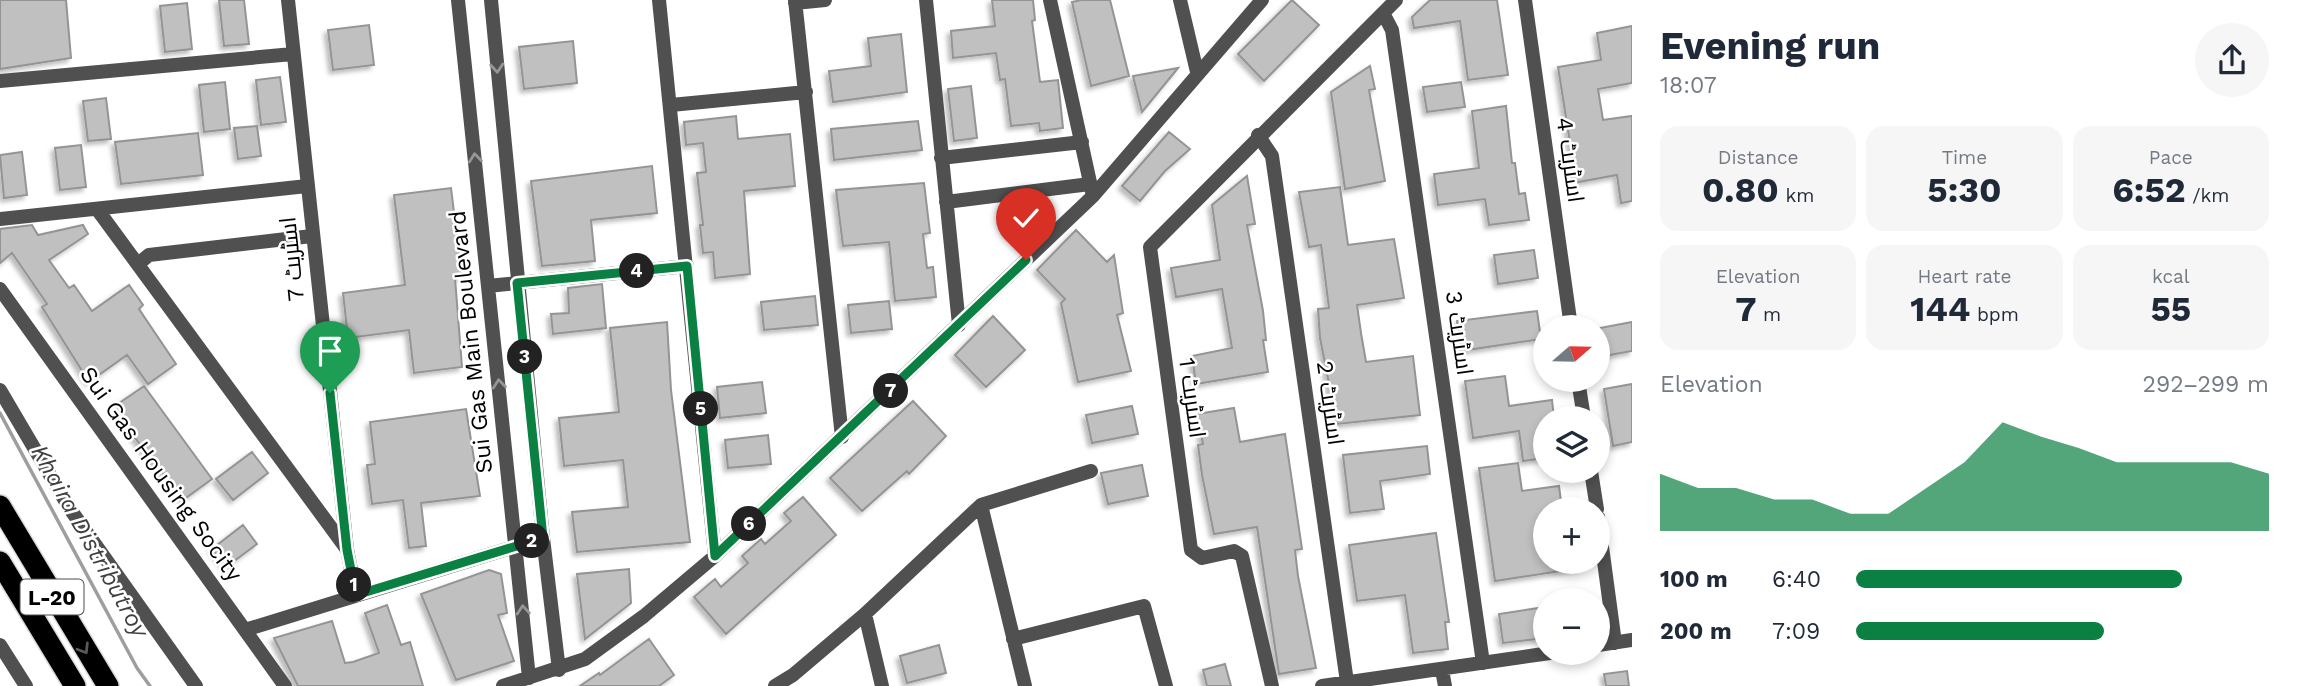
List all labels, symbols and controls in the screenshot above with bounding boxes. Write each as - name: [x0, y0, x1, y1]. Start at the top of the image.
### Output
- button: share: [2195, 23, 2269, 97]
- text: Evening run: [1660, 24, 1880, 68]
- one-way arrow: [489, 63, 504, 74]
- text: 18:07: [1660, 72, 1717, 99]
- street label: اسٹریٹ 4: [1551, 116, 1589, 204]
- text: Distance: [1718, 146, 1799, 169]
- text: Time: [1942, 146, 1987, 169]
- text: Pace: [2149, 146, 2193, 169]
- one-way arrow: [467, 152, 482, 164]
- text: 0.80: [1702, 169, 1779, 211]
- text: 5:30: [1927, 169, 2002, 211]
- text: 6:52: [2112, 169, 2186, 211]
- text: km: [1779, 184, 1814, 207]
- text: /km: [2186, 184, 2229, 207]
- pin: [996, 188, 1056, 260]
- icon: check: [1007, 199, 1045, 237]
- street label: Sui Gas Main Boulevard: [444, 209, 498, 475]
- street label: اسٹریٹ 7: [274, 216, 310, 302]
- pin: 4: [620, 254, 654, 288]
- text: 4: [630, 259, 643, 282]
- text: Elevation: [1716, 265, 1801, 288]
- text: Heart rate: [1918, 265, 2011, 288]
- text: kcal: [2152, 265, 2190, 288]
- text: 7: [1735, 288, 1757, 330]
- text: 144: [1910, 288, 1970, 330]
- text: 55: [2150, 288, 2191, 330]
- street label: اسٹریٹ 3: [1440, 289, 1478, 377]
- text: m: [1757, 303, 1781, 326]
- text: bpm: [1970, 303, 2019, 326]
- north arrow: [1533, 315, 1610, 392]
- map controls: [1533, 315, 1610, 665]
- pin: [300, 321, 360, 393]
- icon: arrive: [311, 332, 349, 370]
- pin: 3: [508, 340, 542, 374]
- text: 3: [519, 345, 530, 368]
- street label: اسٹریٹ 1: [1173, 356, 1211, 440]
- street label: اسٹریٹ 2: [1311, 359, 1349, 447]
- street label: Sui Gas Housing Socity: [74, 361, 248, 587]
- text: Elevation: [1660, 371, 1763, 398]
- text: 292–299 m: [2143, 371, 2269, 398]
- pin: 7: [874, 374, 908, 408]
- one-way arrow: [491, 378, 506, 390]
- text: 7: [885, 379, 896, 402]
- pin: 5: [684, 392, 718, 426]
- text: 5: [695, 397, 706, 420]
- button: layers: [1533, 406, 1610, 483]
- water label: Khaira Distributroy: [25, 440, 156, 644]
- button: +: [1533, 497, 1610, 574]
- pin: 6: [732, 506, 766, 542]
- text: 6: [743, 512, 754, 535]
- pin: 2: [514, 524, 550, 558]
- text: 2: [526, 529, 537, 552]
- text: 100 m: [1660, 566, 1728, 593]
- text: 6:40: [1772, 566, 1821, 593]
- pin: 1: [336, 568, 372, 602]
- text: 1: [349, 573, 358, 596]
- road number: L-20: [20, 580, 84, 614]
- button: −: [1533, 588, 1610, 665]
- one-way arrow: [515, 605, 530, 616]
- text: 200 m: [1660, 618, 1732, 645]
- text: 7:09: [1772, 618, 1820, 645]
- one-way arrow: [76, 642, 89, 655]

